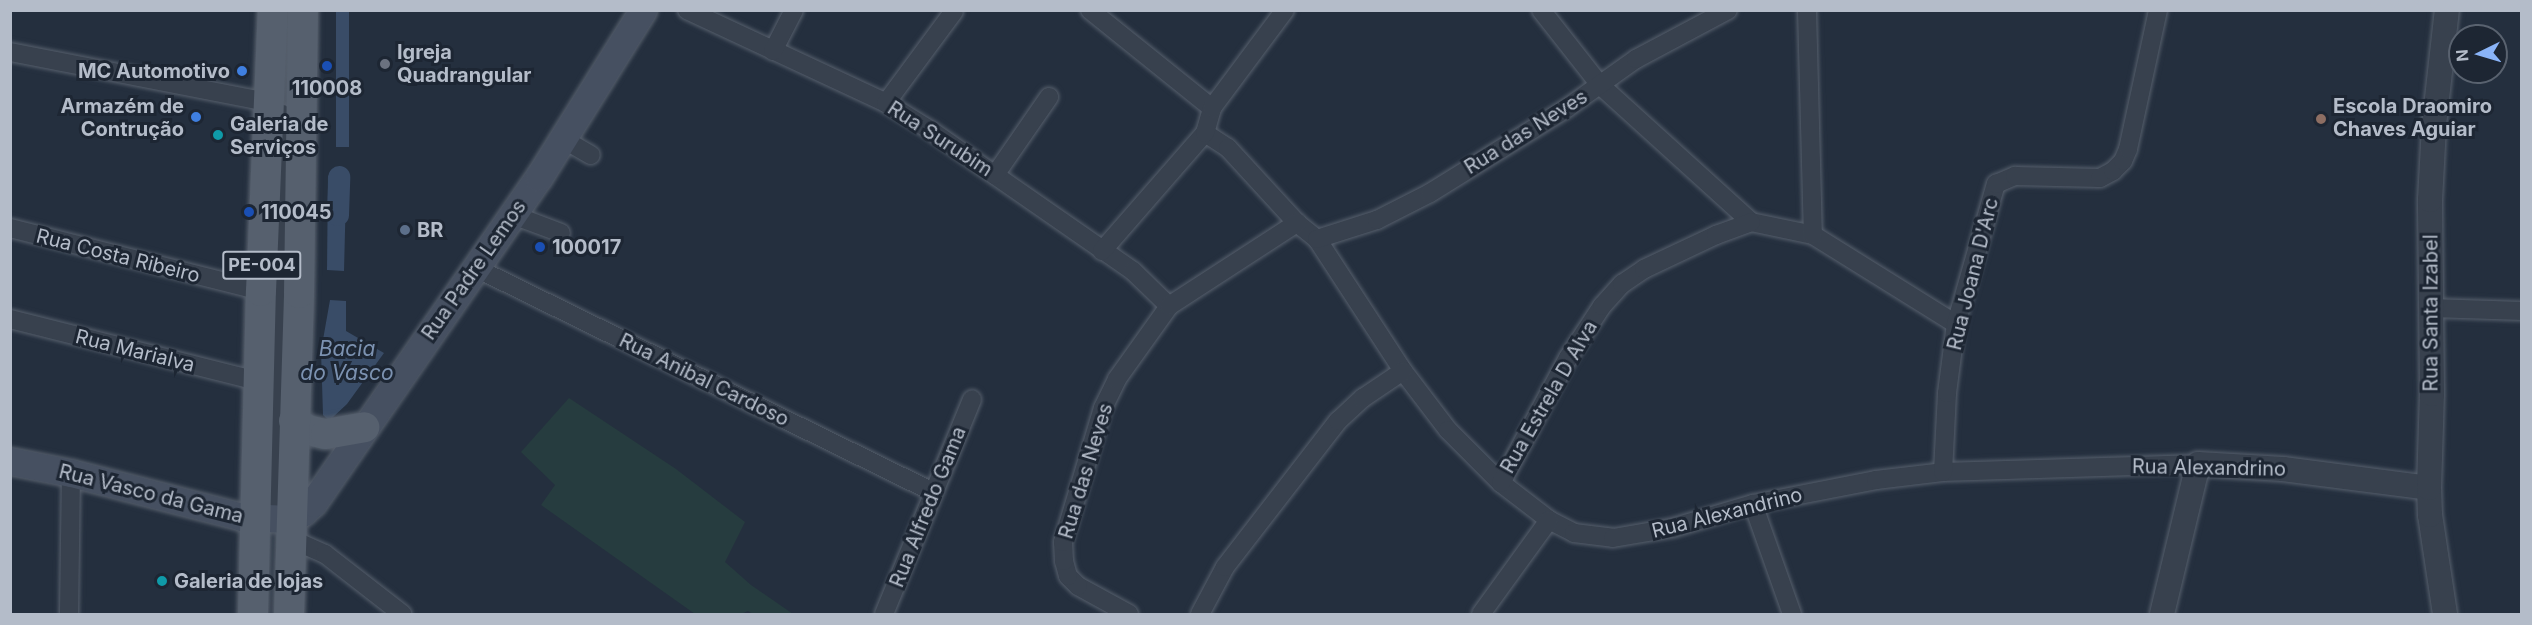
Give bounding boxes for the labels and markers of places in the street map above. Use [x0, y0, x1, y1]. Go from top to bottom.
place label: Igreja Quadrangular [397, 40, 531, 87]
marker: Igreja Quadrangular [378, 57, 392, 71]
place label: MC Automotivo [78, 59, 230, 83]
marker: 110008 [320, 59, 334, 73]
marker: MC Automotivo [235, 64, 249, 78]
place label: 110008 [292, 76, 362, 100]
place label: Armazém de Contrução [60, 94, 184, 141]
place label: Escola Draomiro Chaves Aguiar [2333, 95, 2492, 142]
marker: Armazém de Contrução [189, 110, 203, 124]
place label: Galeria de Serviços [230, 112, 329, 159]
marker: Escola Draomiro Chaves Aguiar [2314, 112, 2328, 126]
marker: Galeria de Serviços [211, 128, 225, 142]
place label: 110045 [261, 200, 332, 224]
marker: 110045 [242, 205, 256, 219]
place label: BR [417, 218, 443, 242]
marker: BR [398, 223, 412, 237]
place label: 100017 [552, 235, 621, 259]
marker: 100017 [533, 240, 547, 254]
place label: Galeria de lojas [174, 569, 323, 593]
marker: Galeria de lojas [155, 574, 169, 588]

